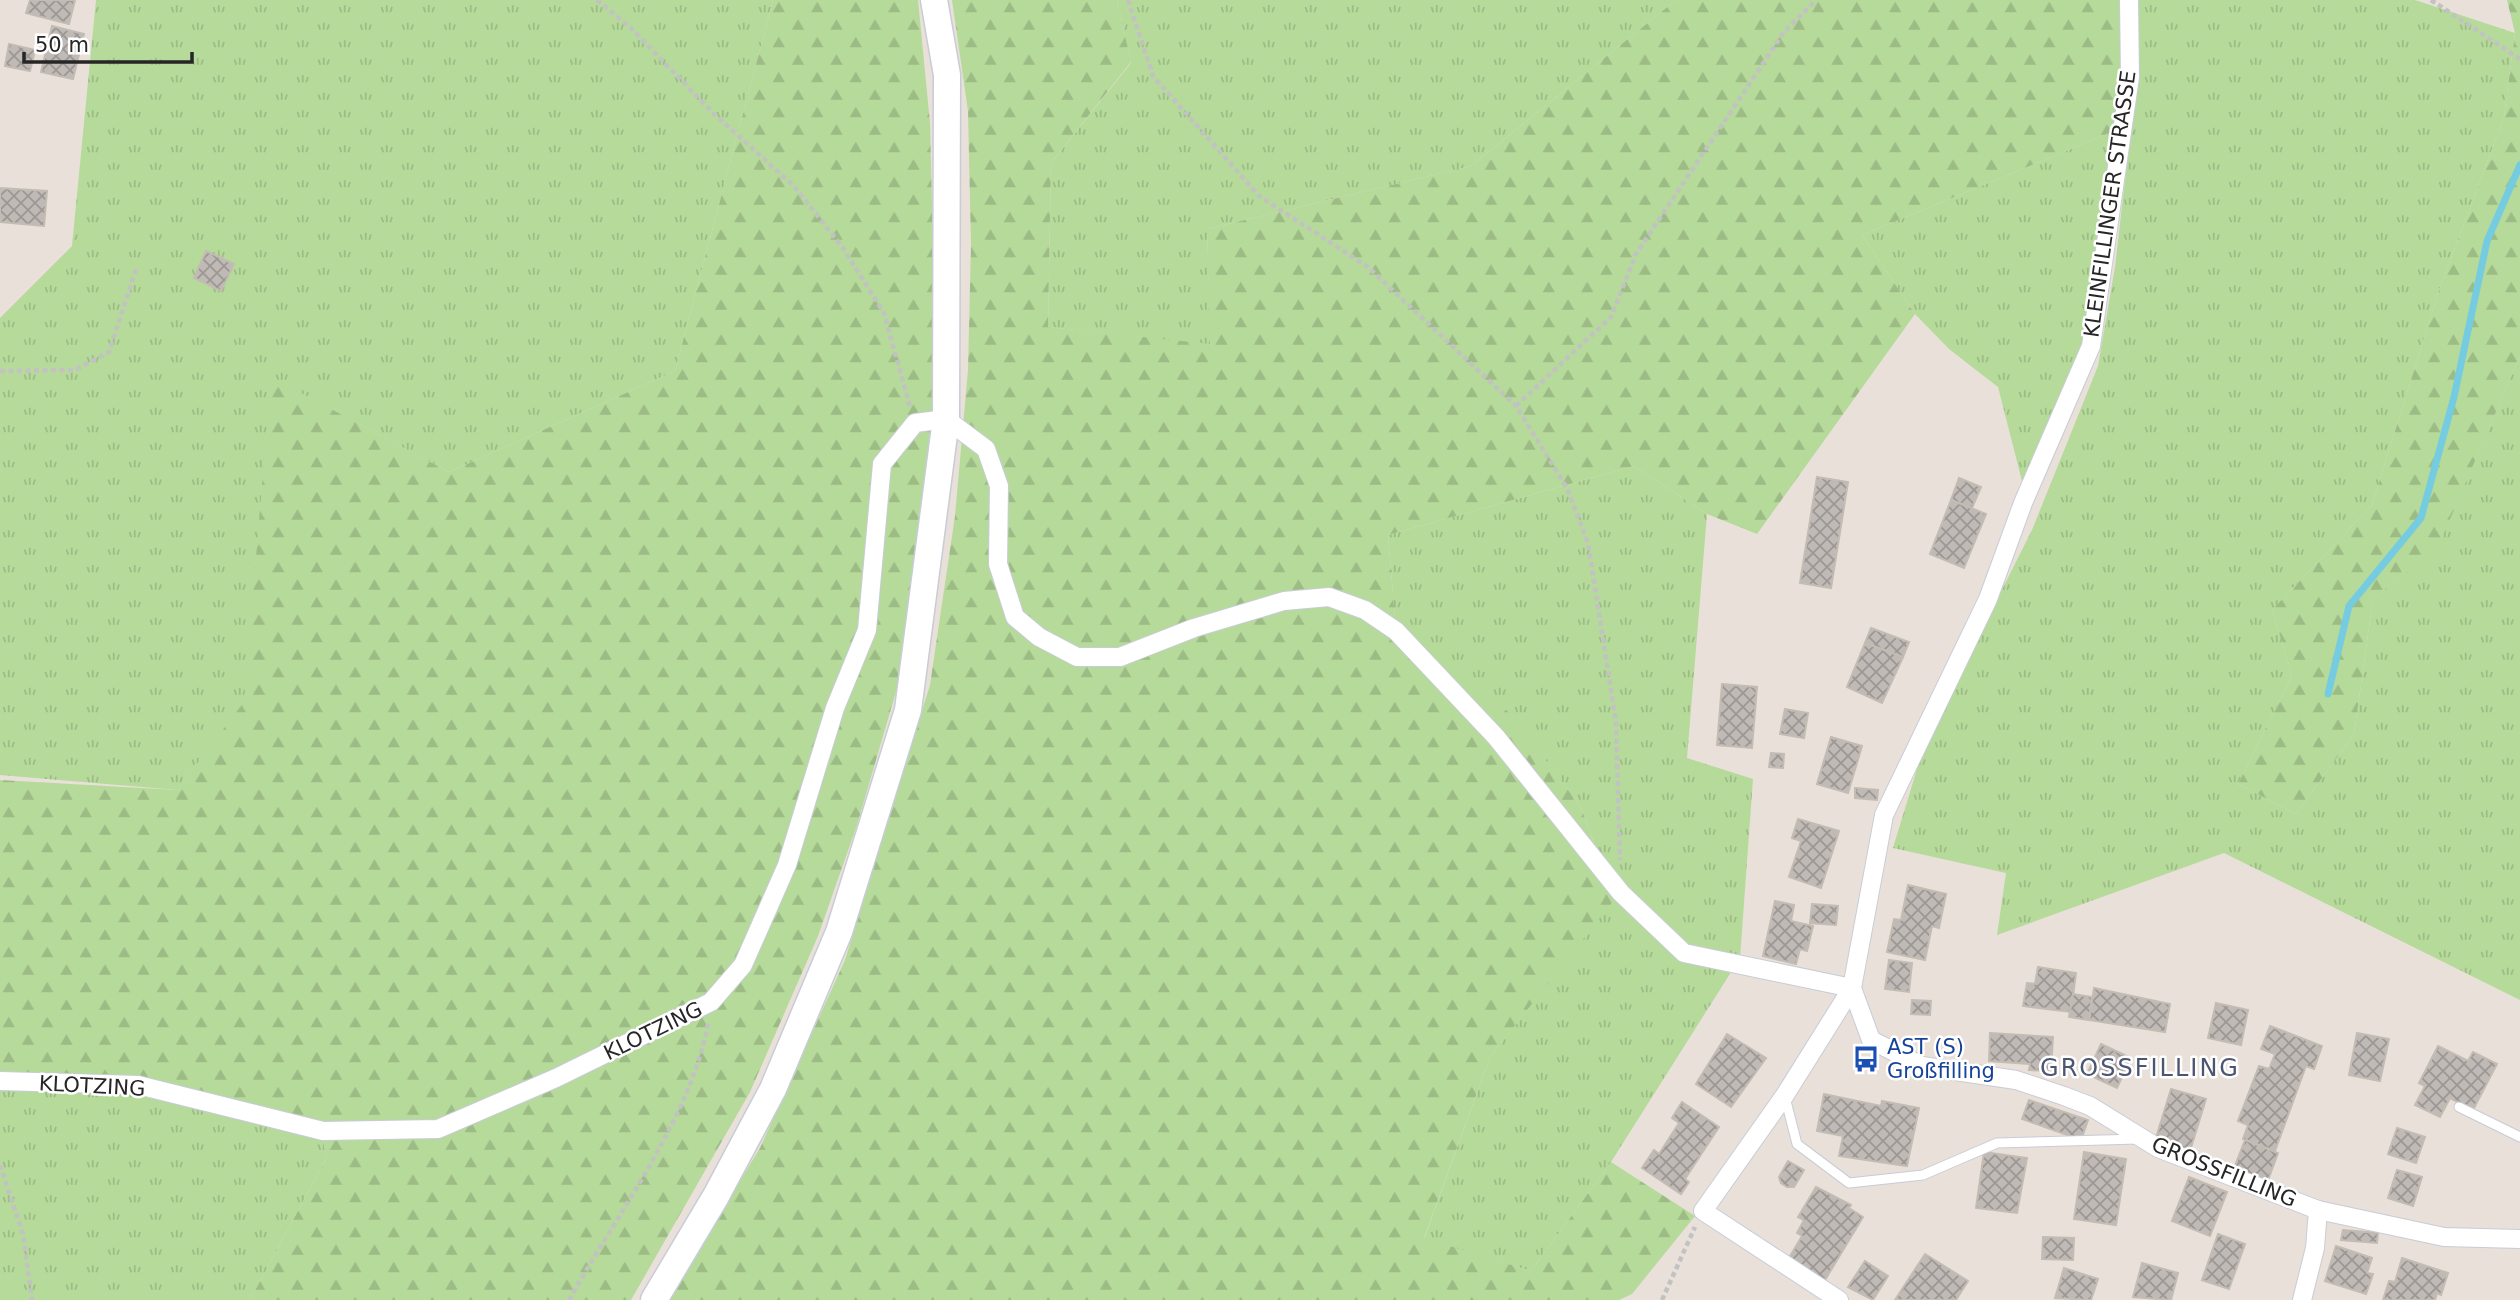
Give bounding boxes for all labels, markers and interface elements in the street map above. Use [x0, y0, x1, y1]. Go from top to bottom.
scale bar [24, 21, 192, 65]
text: 50 m [35, 33, 89, 57]
street label: KLEINFILLINGER STRASSE [2079, 69, 2141, 339]
street label: KLOTZING [600, 997, 706, 1065]
place label: AST (S) Großfilling [1887, 1035, 1995, 1083]
bus stop icon: AST (S) Großfilling [1851, 1044, 1881, 1074]
district label: GROSSFILLING [2040, 1054, 2240, 1082]
street label: KLOTZING [38, 1071, 146, 1101]
street label: GROSSFILLING [2148, 1132, 2300, 1212]

